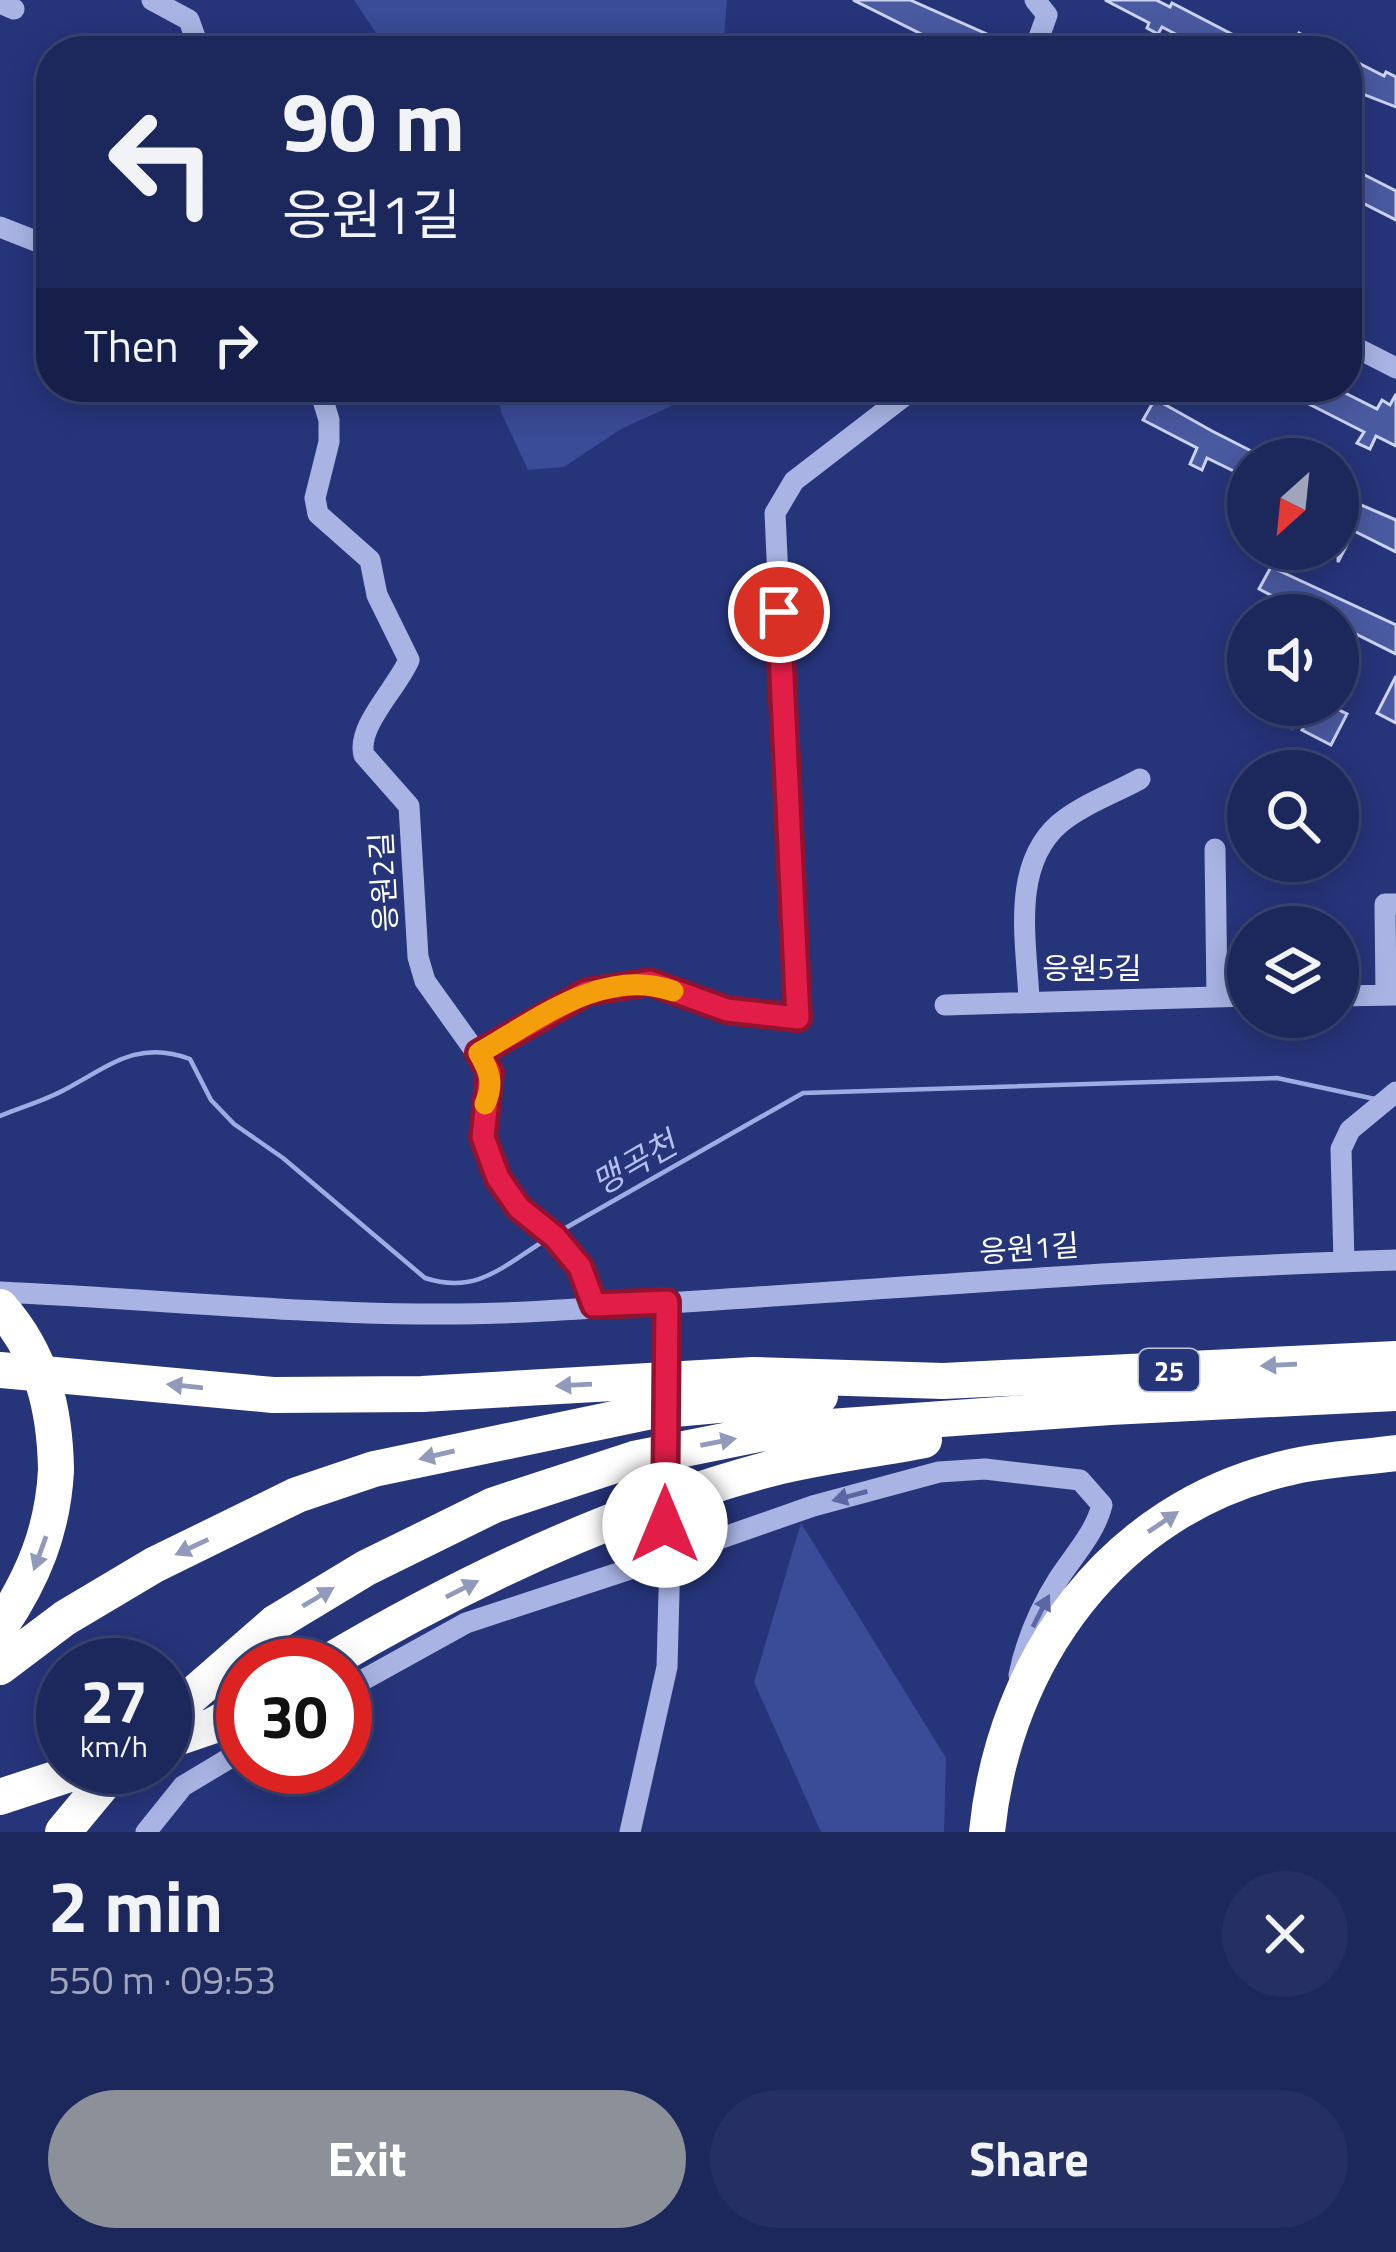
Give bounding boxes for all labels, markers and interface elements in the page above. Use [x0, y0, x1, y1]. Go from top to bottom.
text: 90 m [282, 56, 465, 184]
icon: left [84, 84, 240, 240]
text: 응원1길 [282, 173, 461, 255]
text: Then [84, 311, 179, 379]
icon: right [203, 312, 269, 378]
north arrow [1227, 438, 1359, 570]
map controls [1227, 438, 1359, 1038]
pin [728, 561, 830, 663]
icon: arrive [746, 579, 812, 645]
button: sound [1227, 594, 1359, 726]
button: search [1227, 750, 1359, 882]
street label: 응원2길 [357, 831, 409, 933]
button: layers [1227, 906, 1359, 1038]
street label: 응원5길 [1042, 945, 1142, 991]
water label: 맹곡천 [582, 1117, 689, 1207]
street label: 응원1길 [978, 1222, 1080, 1274]
road number: 25 [1139, 1349, 1199, 1391]
one-way arrow [1259, 1356, 1297, 1375]
one-way arrow [555, 1375, 592, 1394]
one-way arrow [166, 1376, 203, 1395]
one-way arrow [699, 1432, 737, 1451]
one-way arrow [417, 1446, 455, 1465]
position arrow [602, 1462, 728, 1588]
one-way arrow [832, 1487, 869, 1506]
one-way arrow [1146, 1511, 1179, 1534]
one-way arrow [29, 1535, 48, 1571]
one-way arrow [174, 1538, 209, 1558]
one-way arrow [445, 1579, 480, 1599]
one-way arrow [301, 1587, 334, 1609]
one-way arrow [1031, 1594, 1051, 1628]
speed limit sign: 30 [216, 1638, 372, 1794]
text: 27 [80, 1655, 148, 1746]
text: km/h [80, 1723, 148, 1769]
text: 2 min [48, 1850, 223, 1960]
button: close [1222, 1871, 1348, 1997]
text: 550 m · 09:53 [48, 1950, 276, 2009]
button: Exit [48, 2090, 686, 2228]
button: Share [710, 2090, 1348, 2228]

